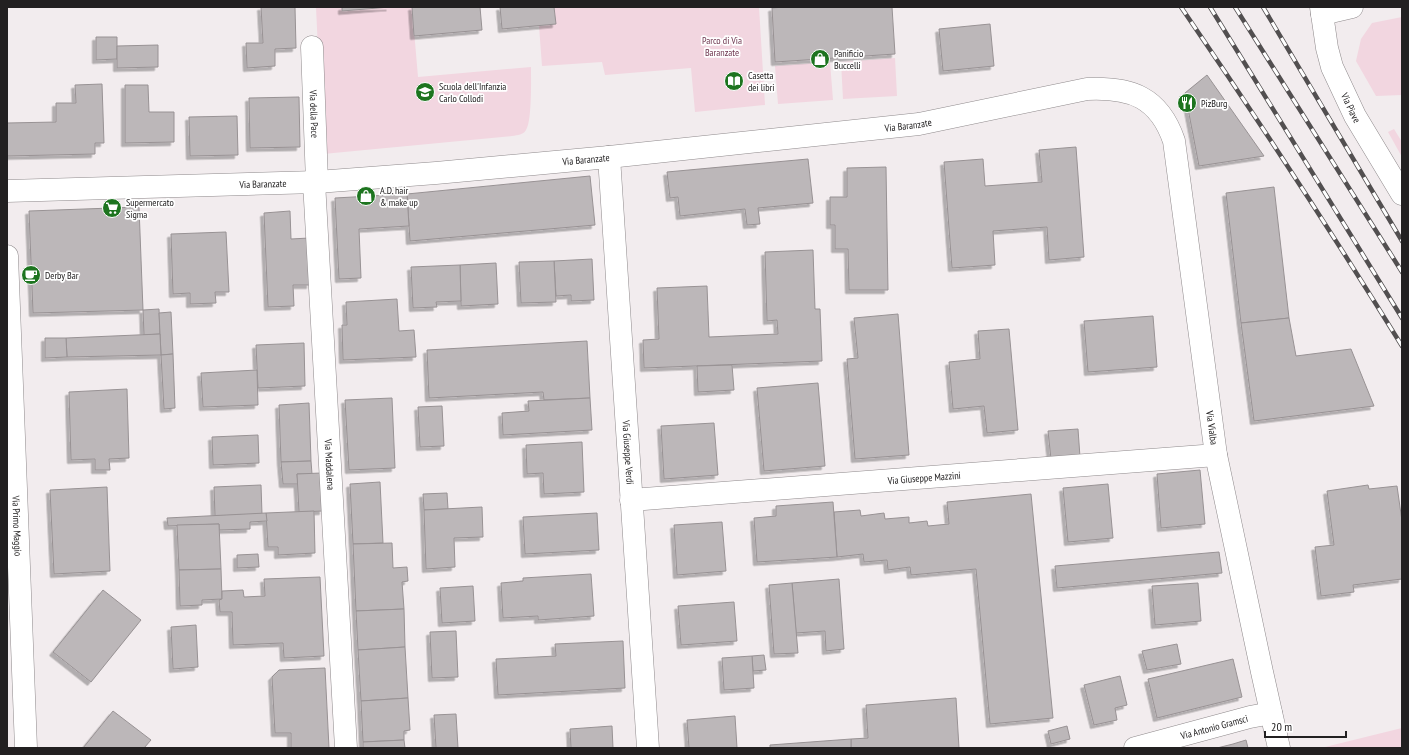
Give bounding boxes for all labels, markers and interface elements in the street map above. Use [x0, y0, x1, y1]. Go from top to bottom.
park label: Parco di Via Baranzate [702, 34, 742, 59]
place label: Panificio Buccelli [834, 47, 863, 72]
shop icon: Panificio Buccelli [809, 48, 831, 70]
place label: Casetta dei libri [748, 69, 775, 94]
library icon: Casetta dei libri [723, 70, 745, 92]
place label: Scuola dell'Infanzia Carlo Collodi [439, 80, 506, 105]
school or university icon: Scuola dell'Infanzia Carlo Collodi [414, 81, 436, 103]
street label: Via della Pace [307, 89, 322, 138]
street label: Via Piave [1338, 90, 1364, 125]
restaurant icon: PizBurg [1176, 92, 1198, 114]
place label: PizBurg [1201, 97, 1227, 110]
street label: Via Baranzate [883, 115, 933, 134]
street label: Via Baranzate [561, 150, 610, 168]
street label: Via Baranzate [238, 176, 287, 191]
place label: A.D. hair & make up [380, 184, 418, 209]
shop icon: A.D. hair & make up [355, 185, 377, 207]
place label: Supermercato Sigma [126, 196, 174, 221]
supermarket icon: Supermercato Sigma [101, 197, 123, 219]
cafe icon: Derby Bar [20, 264, 42, 286]
place label: Derby Bar [45, 269, 79, 282]
street label: Via Vialba [1204, 409, 1221, 446]
street label: Via Giuseppe Verdi [620, 419, 637, 485]
street label: Via Maddalena [322, 438, 338, 490]
street label: Via Giuseppe Mazzini [886, 468, 961, 487]
street label: Via Primo Maggio [10, 494, 25, 556]
street label: Via Antonio Gramsci [1178, 711, 1249, 742]
scale bar [1265, 713, 1346, 739]
text: 20 m [1271, 719, 1292, 734]

